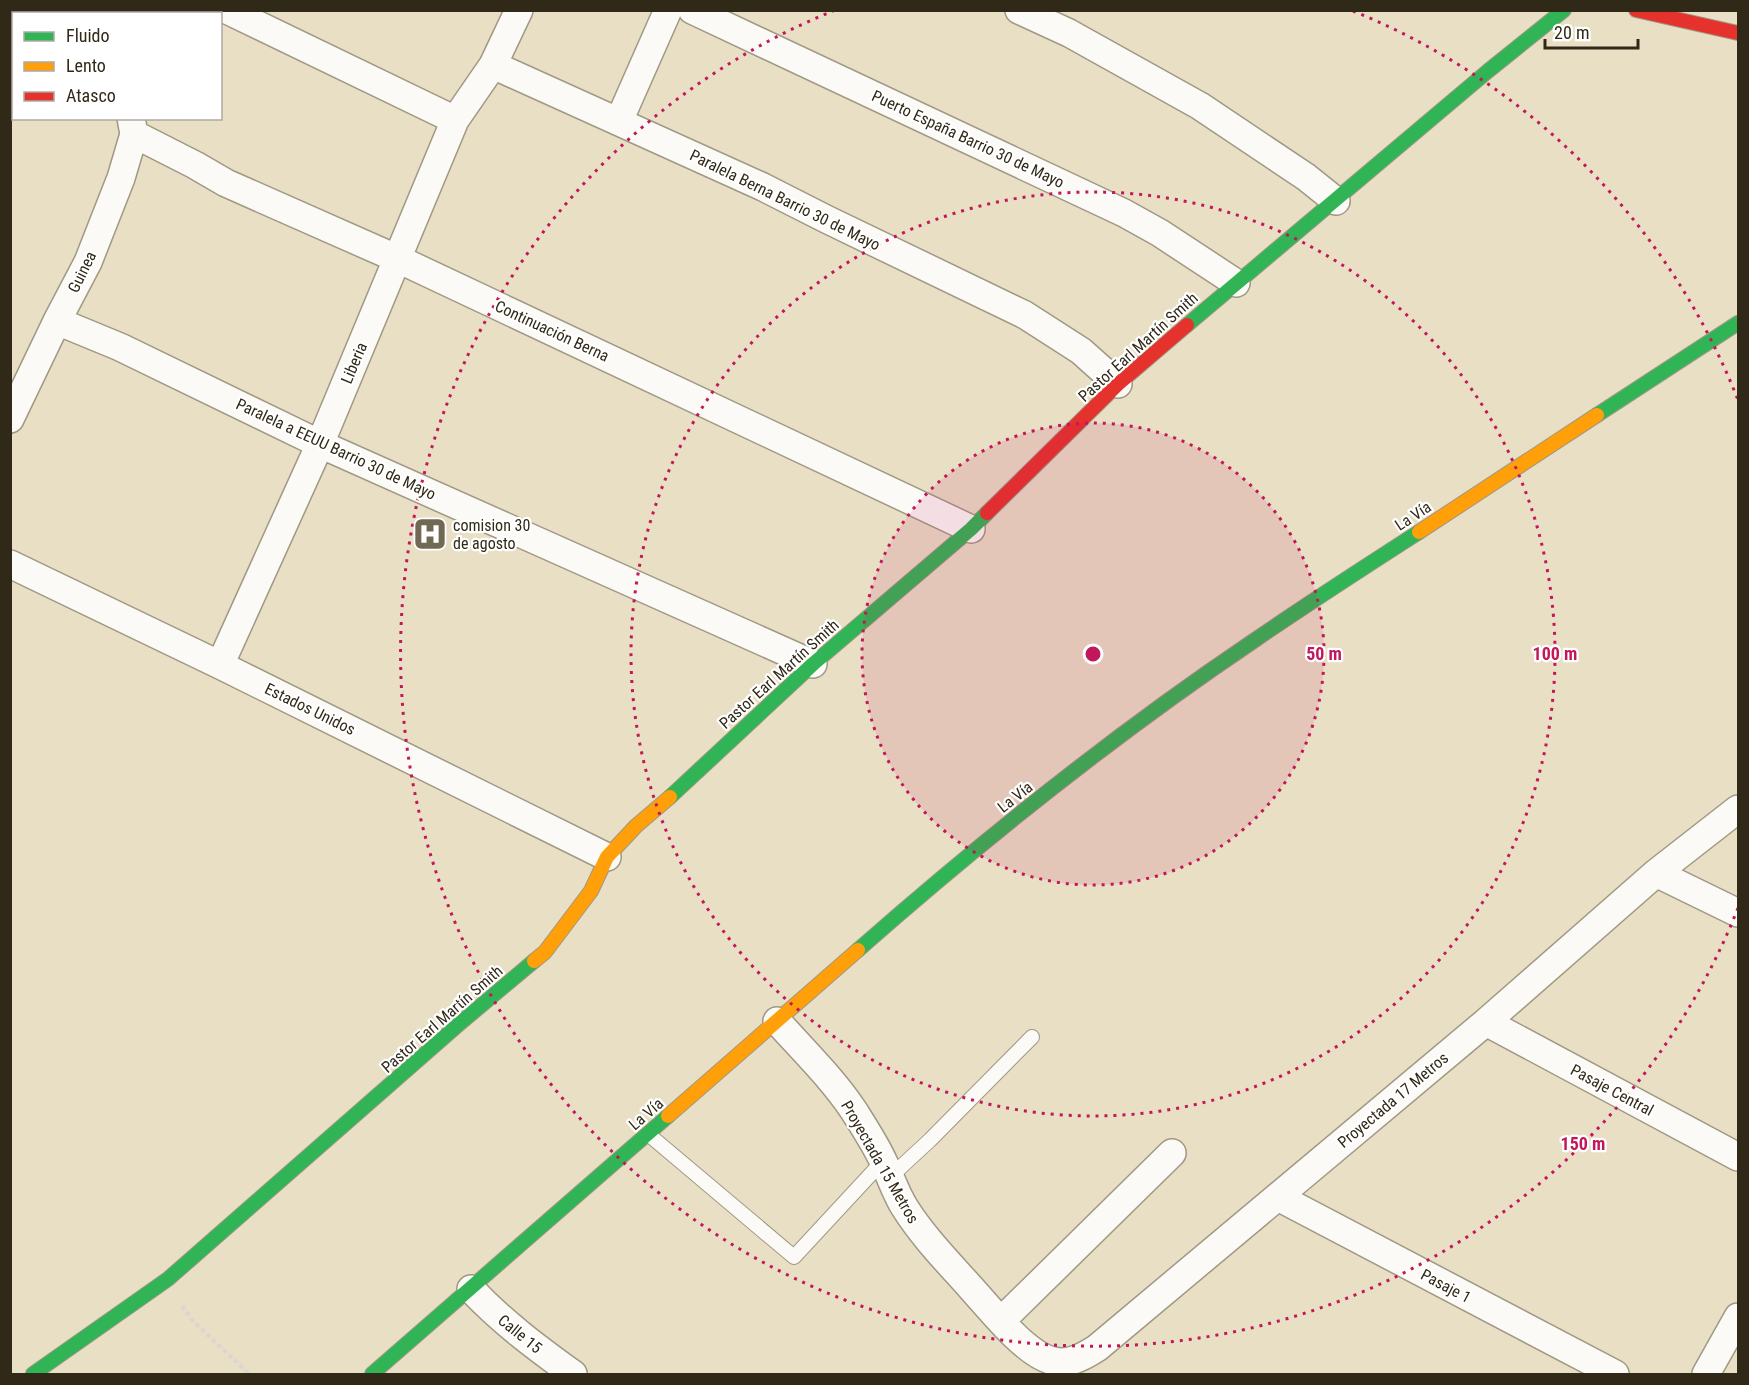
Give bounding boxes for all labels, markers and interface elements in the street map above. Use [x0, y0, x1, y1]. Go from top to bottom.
legend [12, 12, 222, 120]
scale bar [1545, 12, 1638, 50]
text: 20 m [1554, 22, 1589, 43]
text: Fluido [66, 25, 110, 46]
text: Lento [66, 55, 106, 76]
text: Atasco [66, 85, 116, 106]
street label: Puerto España Barrio 30 de Mayo [869, 86, 1067, 192]
street label: Paralela Berna Barrio 30 de Mayo [687, 146, 883, 254]
street label: Guinea [64, 248, 100, 296]
street label: Pastor Earl Martín Smith [1074, 288, 1202, 406]
street label: Continuación Berna [492, 296, 612, 366]
street label: Liberia [337, 340, 371, 386]
street label: Paralela a EEUU Barrio 30 de Mayo [233, 394, 439, 504]
street label: La Vía [1391, 497, 1435, 535]
hospital icon: comision 30 de agosto [412, 516, 448, 552]
place label: comision 30 de agosto [453, 516, 530, 553]
street label: Pastor Earl Martín Smith [715, 615, 843, 733]
text: 50 m [1306, 643, 1342, 664]
text: 100 m [1533, 643, 1577, 664]
centre of rings [1083, 644, 1103, 664]
street label: Estados Unidos [262, 679, 358, 739]
street label: La Vía [994, 777, 1036, 817]
street label: Pastor Earl Martín Smith [378, 961, 506, 1077]
street label: Proyectada 17 Metros [1334, 1048, 1452, 1152]
street label: Pasaje Central [1567, 1060, 1657, 1120]
street label: La Vía [625, 1094, 667, 1134]
street label: Proyectada 15 Metros [837, 1097, 923, 1227]
text: 150 m [1561, 1133, 1605, 1154]
street label: Pasaje 1 [1418, 1265, 1474, 1307]
street label: Calle 15 [494, 1311, 546, 1358]

